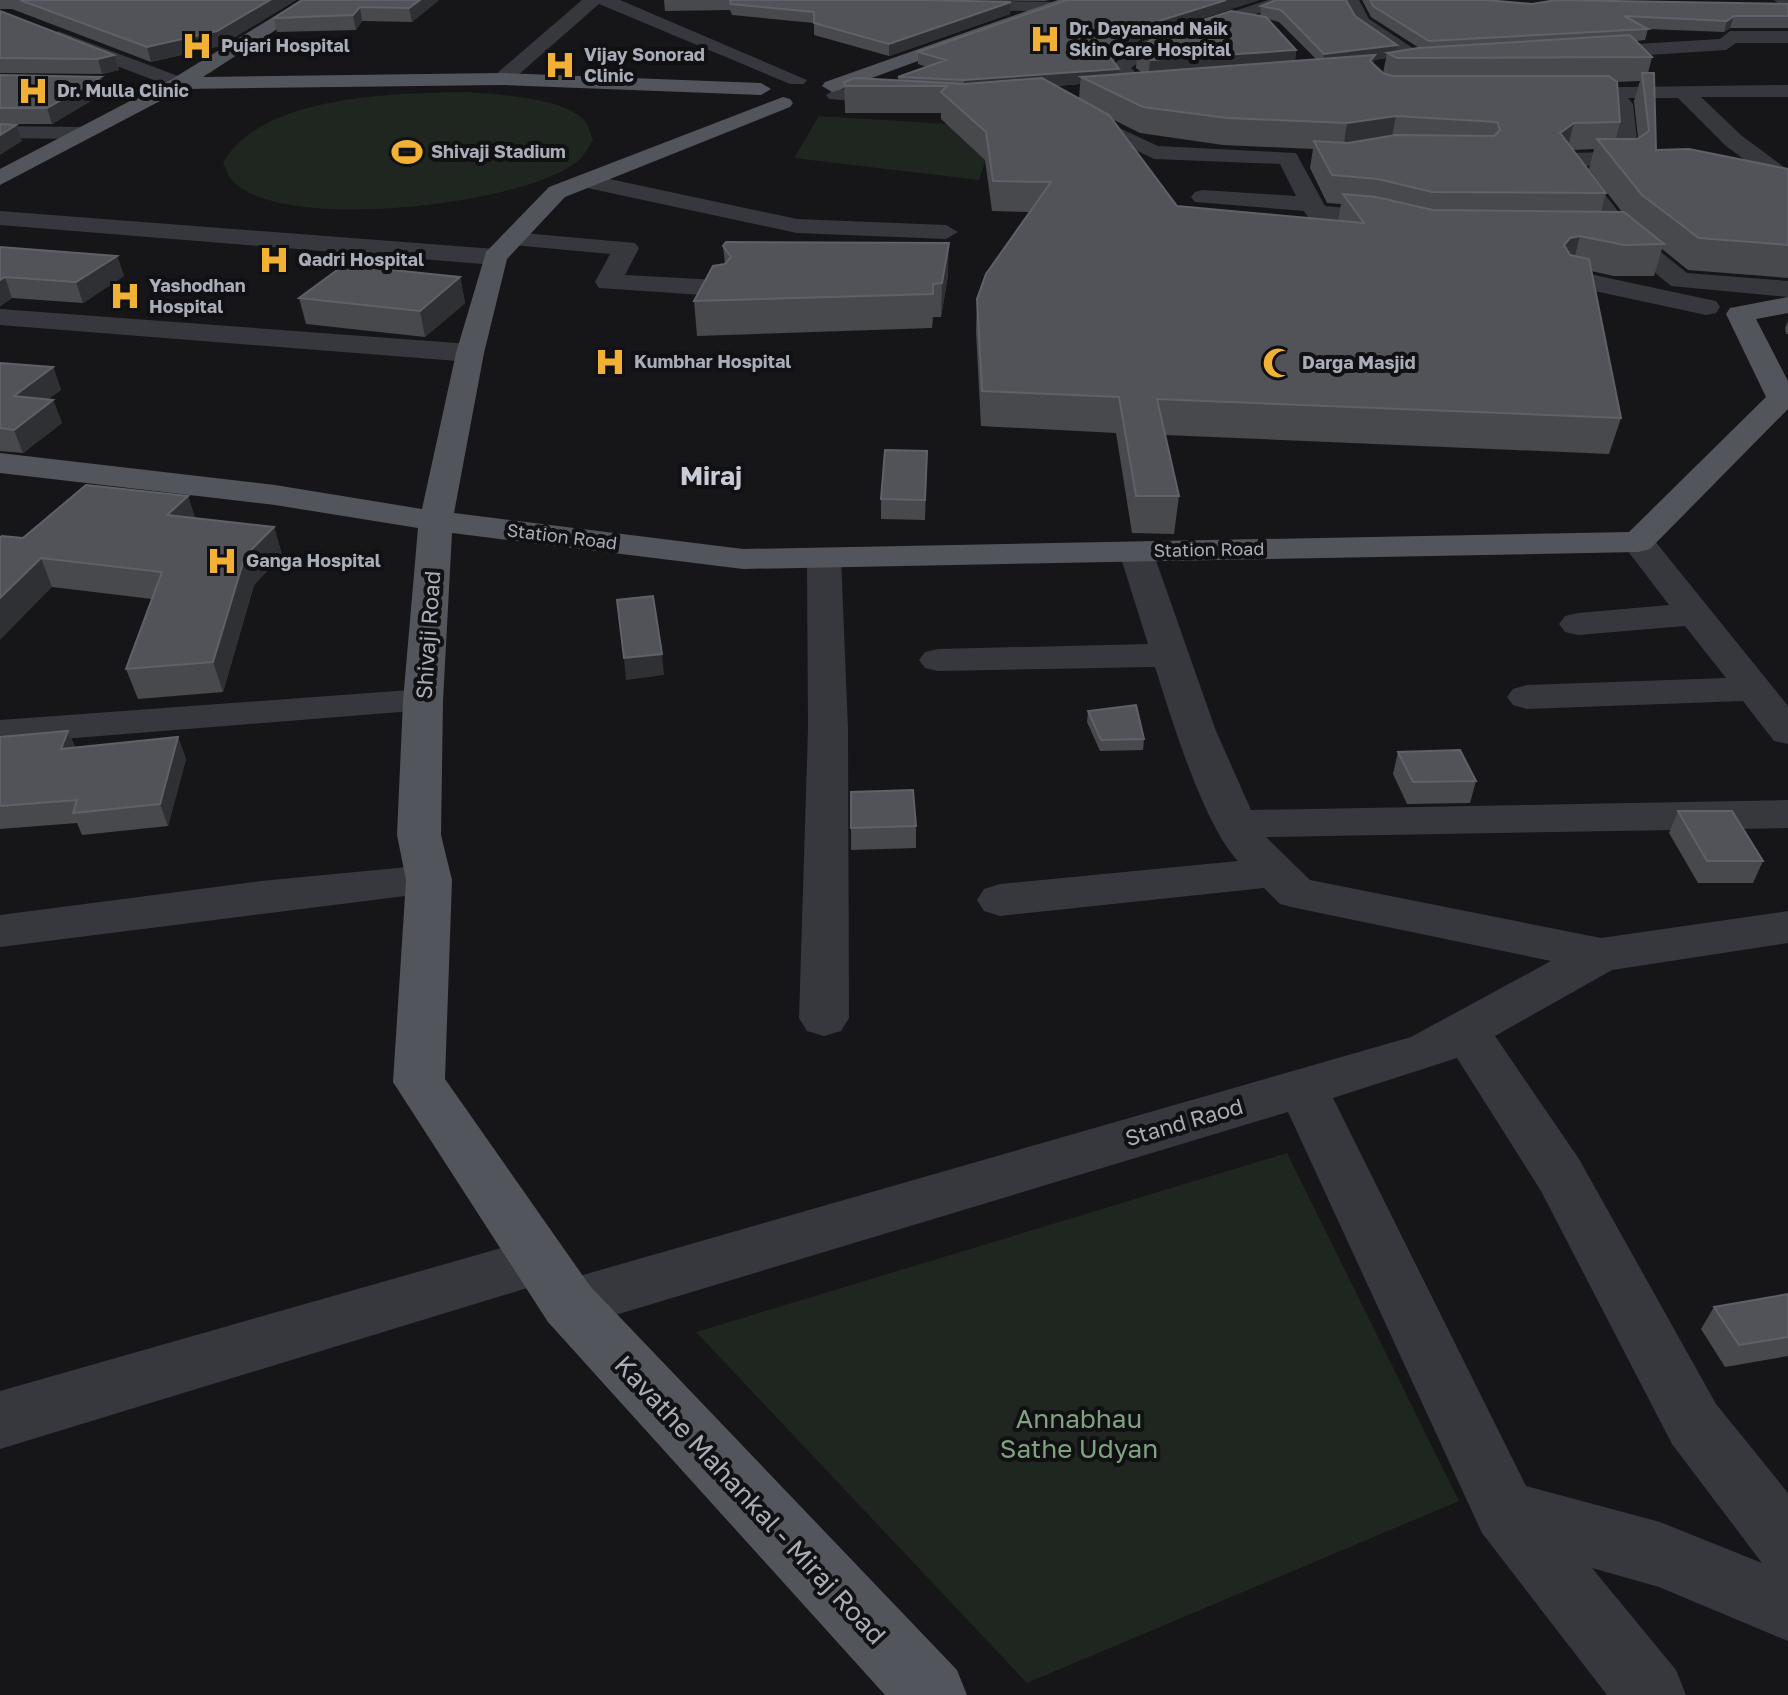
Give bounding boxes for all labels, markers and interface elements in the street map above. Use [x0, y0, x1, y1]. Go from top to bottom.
place label: Dr. Dayanand Naik Skin Care Hospital [1069, 17, 1231, 60]
hospital icon: Dr. Dayanand Naik Skin Care Hospital [1028, 22, 1062, 56]
hospital icon: Pujari Hospital [180, 29, 214, 63]
place label: Pujari Hospital [221, 34, 350, 56]
place label: Vijay Sonorad Clinic [584, 43, 705, 86]
hospital icon: Vijay Sonorad Clinic [543, 48, 577, 82]
hospital icon: Dr. Mulla Clinic [16, 74, 50, 108]
place label: Dr. Mulla Clinic [57, 79, 189, 101]
sports icon: Shivaji Stadium [390, 135, 424, 169]
place label: Shivaji Stadium [431, 140, 566, 162]
hospital icon: Qadri Hospital [257, 243, 291, 277]
place label: Qadri Hospital [298, 248, 424, 270]
place label: Yashodhan Hospital [149, 274, 246, 317]
hospital icon: Yashodhan Hospital [108, 279, 142, 313]
hospital icon: Kumbhar Hospital [593, 345, 627, 379]
mosque icon: Darga Masjid [1261, 346, 1295, 380]
place label: Kumbhar Hospital [634, 350, 791, 372]
place label: Darga Masjid [1302, 351, 1416, 373]
district label: Miraj [680, 460, 742, 491]
street label: Station Road [506, 518, 618, 554]
street label: Station Road [1153, 537, 1265, 561]
hospital icon: Ganga Hospital [205, 544, 239, 578]
place label: Ganga Hospital [246, 549, 381, 571]
street label: Shivaji Road [410, 570, 445, 700]
street label: Stand Raod [1122, 1092, 1246, 1151]
street label: Kavathe Mahankal - Miraj Road [608, 1349, 892, 1650]
park label: Annabhau Sathe Udyan [1000, 1403, 1158, 1464]

